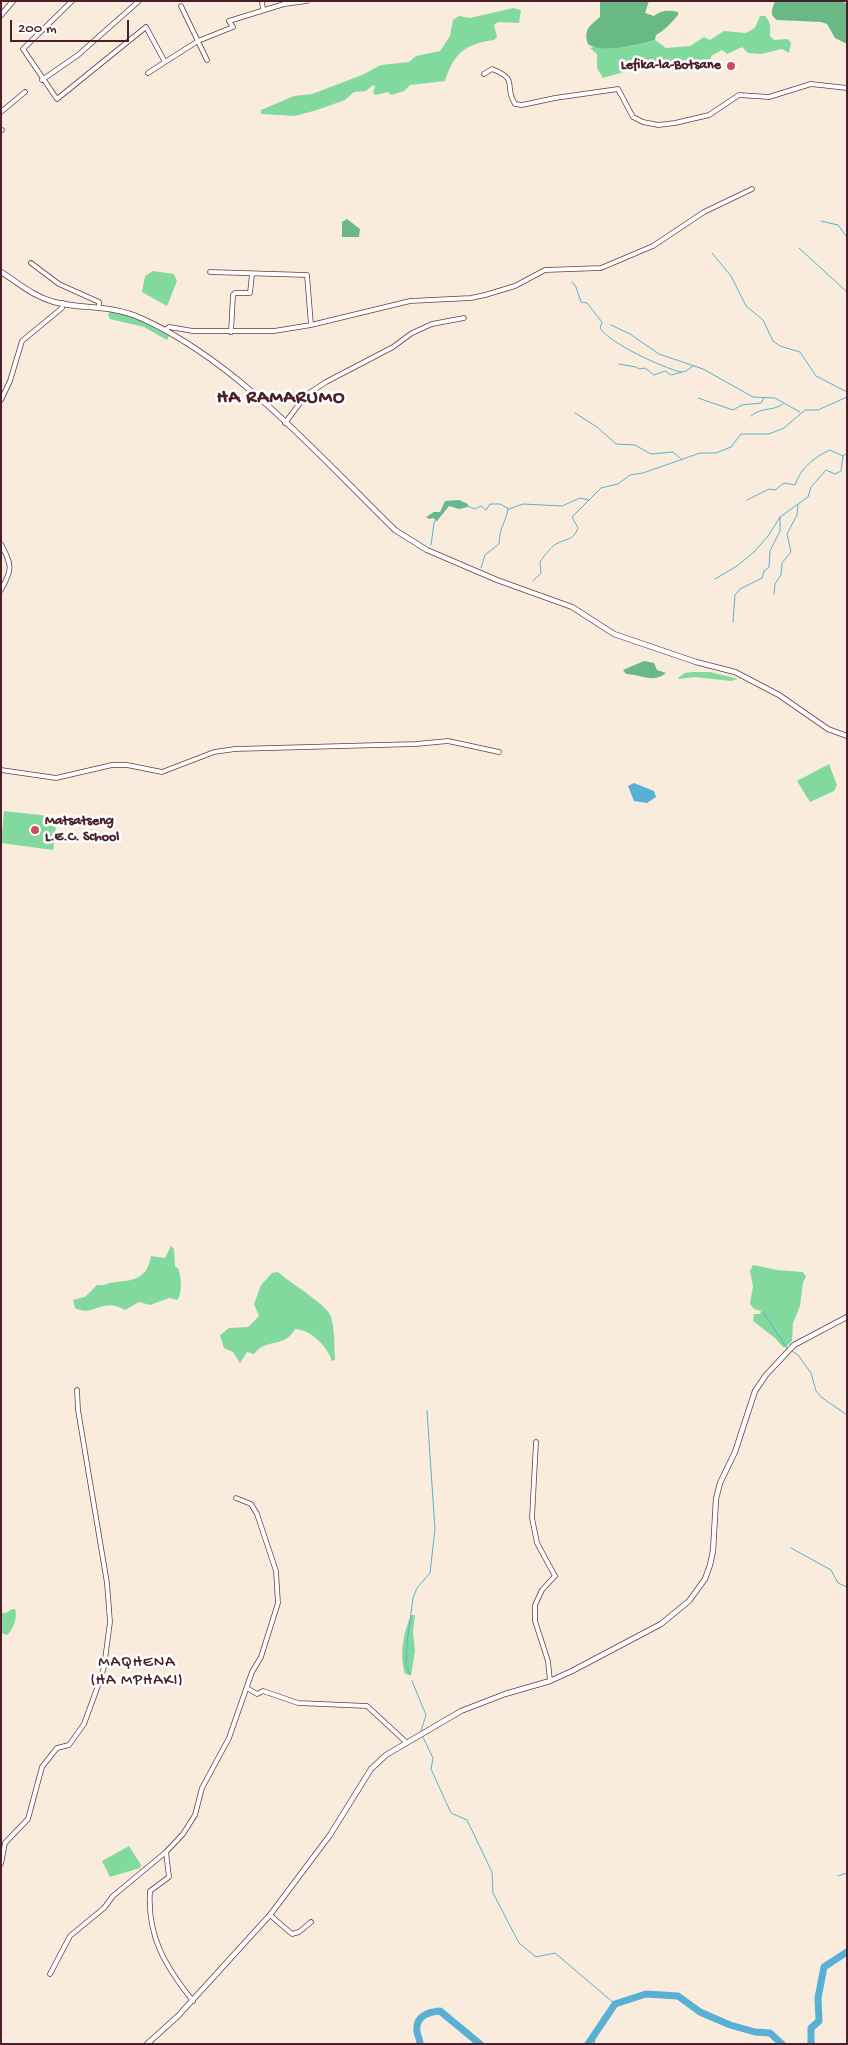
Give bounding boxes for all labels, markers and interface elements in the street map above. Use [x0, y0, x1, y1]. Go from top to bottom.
scale bar [12, 10, 131, 42]
text: 200 m [18, 20, 57, 38]
place label: Lefika-la-Botsane [621, 58, 721, 74]
marker: Lefika-la-Botsane [725, 60, 737, 72]
district label: HA RAMARUMO [215, 388, 347, 410]
place label: Matsatseng L.E.C. School [45, 814, 119, 846]
marker: Matsatseng L.E.C. School [29, 824, 41, 836]
district label: MAQHENA (HA MPHAKI) [89, 1654, 185, 1692]

